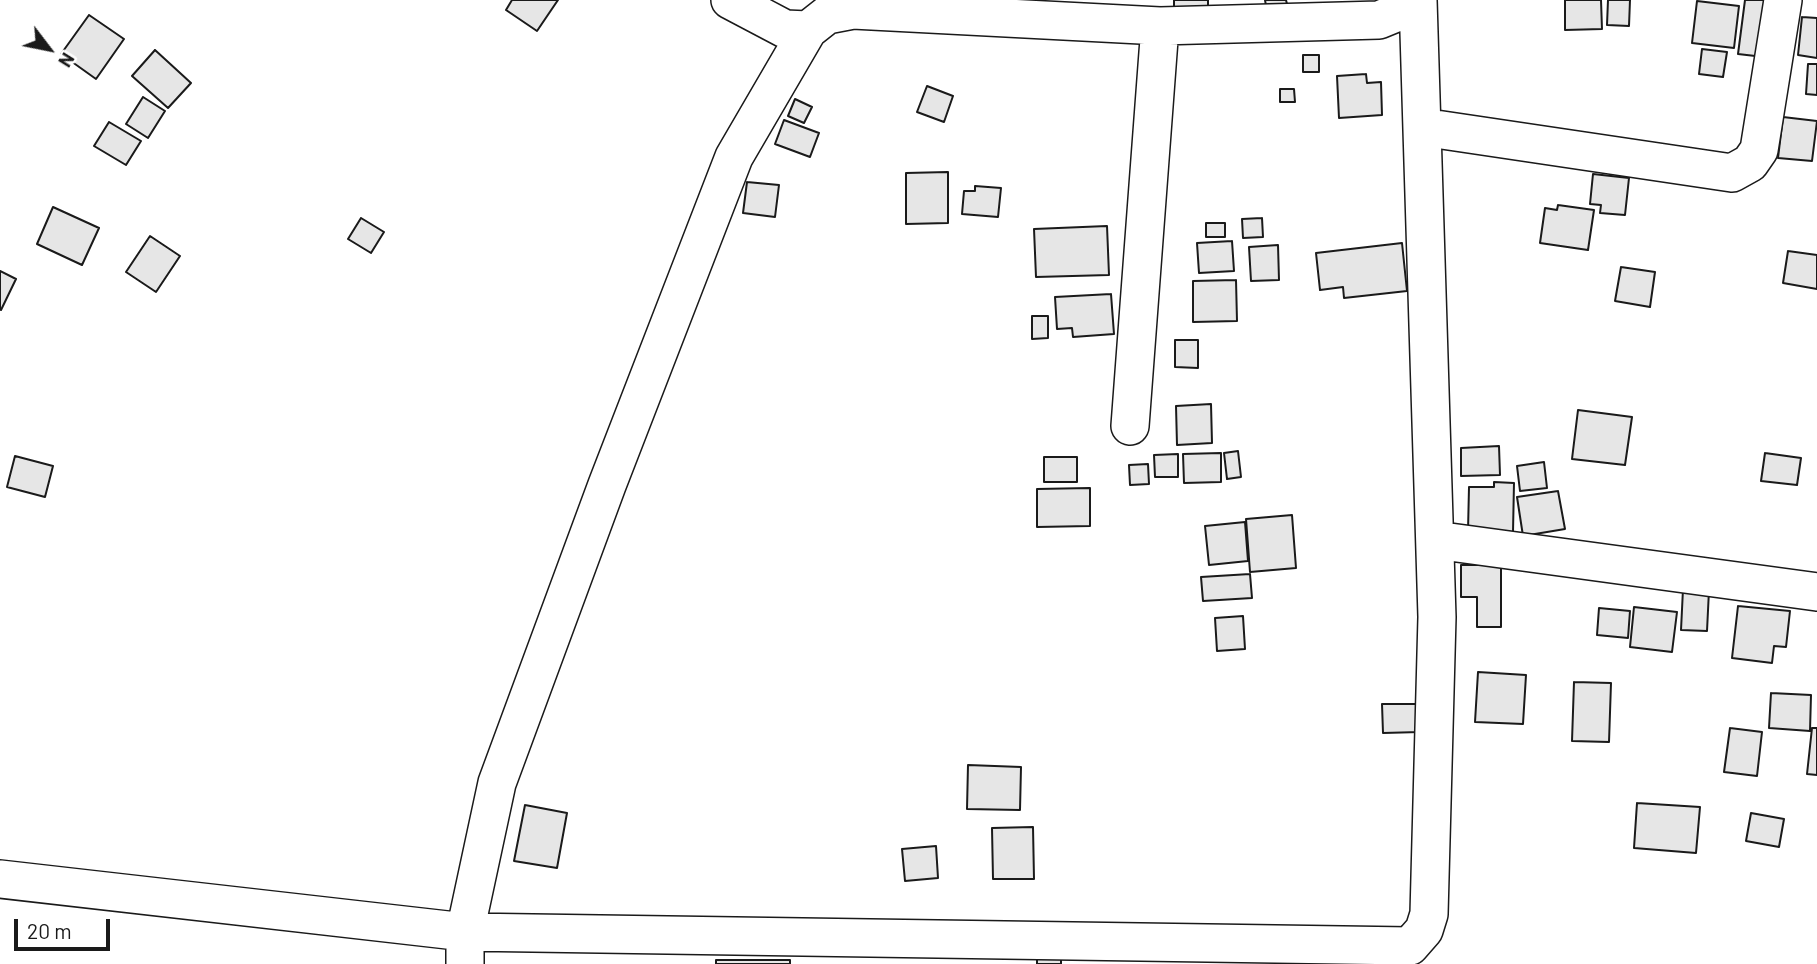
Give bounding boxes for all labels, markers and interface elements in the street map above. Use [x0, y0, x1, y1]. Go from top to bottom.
north arrow [14, 14, 84, 84]
text: N [54, 49, 80, 72]
scale bar [18, 904, 114, 948]
text: 20 m [27, 918, 72, 943]

